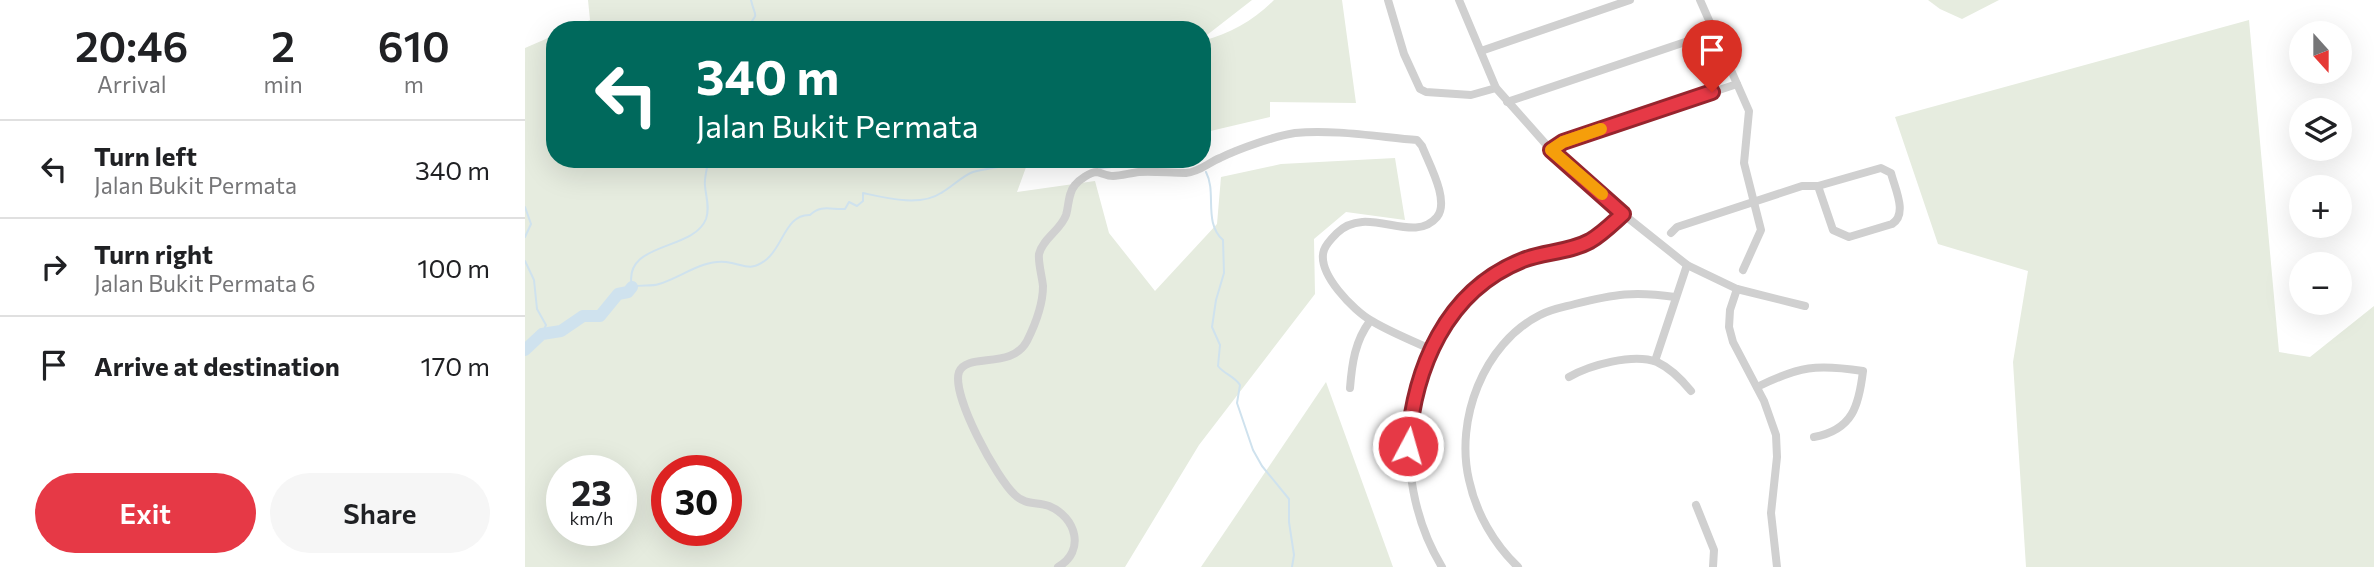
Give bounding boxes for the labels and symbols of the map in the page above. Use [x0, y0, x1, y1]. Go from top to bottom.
pin [1682, 20, 1742, 92]
north arrow [2289, 21, 2352, 84]
position arrow [1371, 409, 1445, 483]
speed limit sign: 30 [651, 455, 742, 546]

